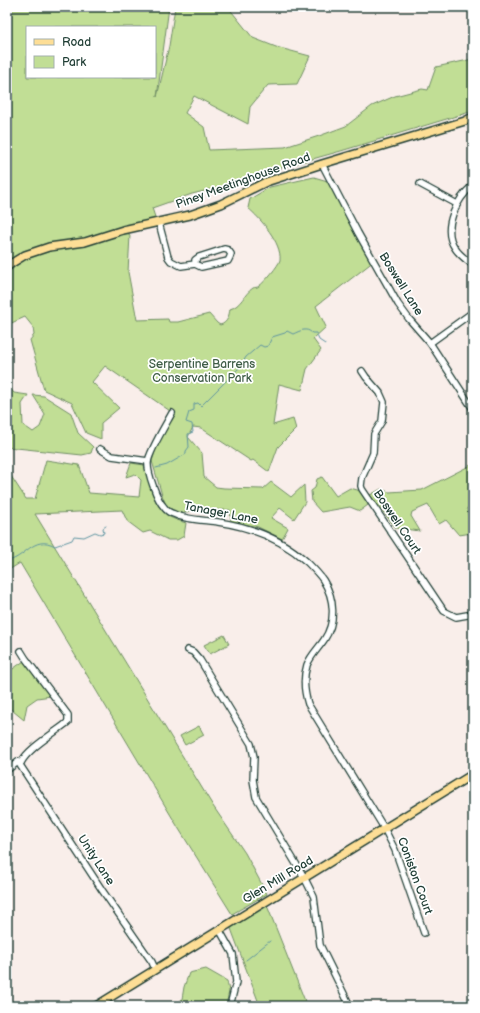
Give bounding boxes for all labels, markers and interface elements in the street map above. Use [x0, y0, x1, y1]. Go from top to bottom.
legend [26, 26, 156, 78]
text: Road [62, 35, 91, 50]
text: Park [62, 55, 86, 70]
street label: Piney Meetinghouse Road [174, 150, 312, 212]
street label: Boswell Lane [376, 250, 426, 318]
park label: Serpentine Barrens Conservation Park [149, 357, 255, 386]
street label: Boswell Court [370, 487, 424, 557]
street label: Tanager Lane [183, 498, 259, 528]
street label: Unity Lane [74, 832, 118, 888]
street label: Coniston Court [394, 835, 436, 917]
street label: Glen Mill Road [240, 853, 316, 907]

